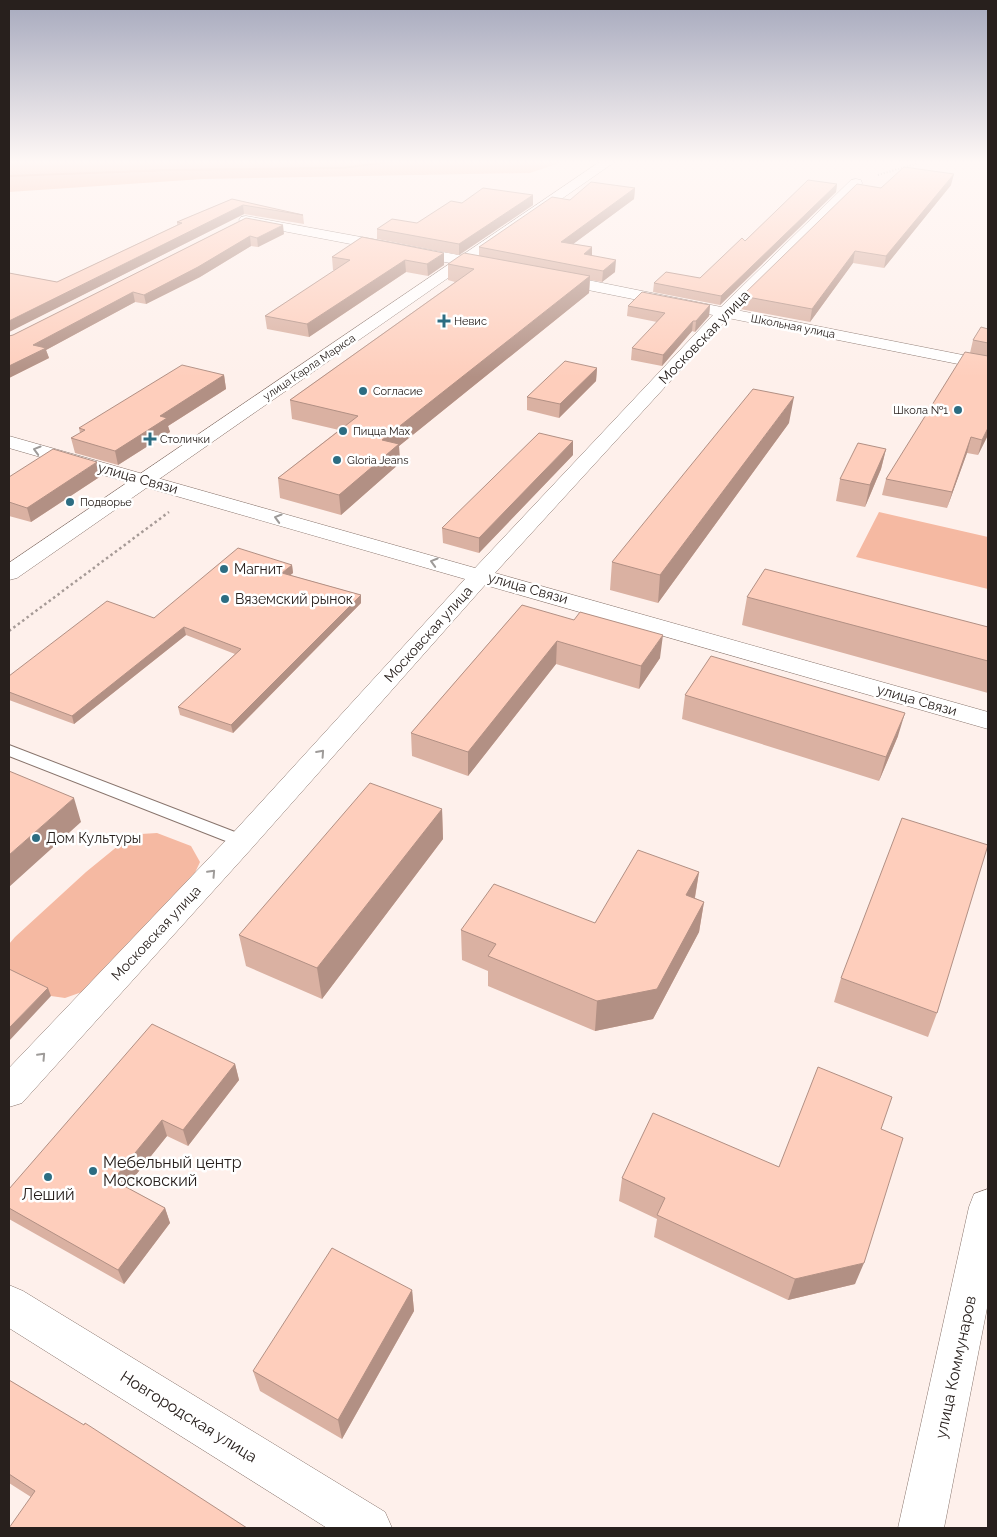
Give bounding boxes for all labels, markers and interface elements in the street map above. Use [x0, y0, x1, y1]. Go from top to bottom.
street label: Московская улица [655, 287, 753, 387]
street label: Школьная улица [750, 312, 836, 341]
marker: Невис [438, 315, 450, 327]
place label: Невис [454, 315, 487, 328]
street label: улица Карла Маркса [261, 332, 358, 403]
marker: Согласие [357, 385, 369, 397]
place label: Согласие [373, 385, 423, 398]
place label: Школа №1 [893, 404, 948, 417]
marker: Школа №1 [952, 404, 964, 416]
marker: Пицца Max [337, 425, 349, 437]
place label: Пицца Max [353, 425, 411, 438]
marker: Столички [144, 433, 156, 445]
place label: Столички [160, 433, 210, 446]
one-way arrow [34, 445, 42, 455]
marker: Gloria Jeans [331, 454, 343, 466]
place label: Gloria Jeans [347, 454, 409, 467]
street label: улица Связи [96, 459, 180, 497]
marker: Подворье [64, 496, 76, 508]
place label: Подворье [80, 496, 132, 509]
one-way arrow [274, 513, 282, 523]
one-way arrow [431, 557, 439, 567]
place label: Магнит [234, 561, 283, 577]
marker: Магнит [218, 563, 230, 575]
street label: улица Связи [486, 569, 570, 607]
street label: Московская улица [381, 583, 475, 685]
place label: Вяземский рынок [235, 591, 353, 607]
marker: Вяземский рынок [219, 593, 231, 605]
street label: улица Связи [875, 681, 959, 719]
one-way arrow [315, 749, 324, 758]
place label: Дом Культуры [46, 830, 141, 846]
marker: Дом Культуры [30, 832, 42, 844]
one-way arrow [206, 870, 215, 879]
street label: Московская улица [108, 882, 204, 984]
one-way arrow [36, 1053, 45, 1062]
place label: Мебельный центр Московский [103, 1153, 242, 1190]
marker: Мебельный центр Московский [87, 1165, 99, 1177]
marker: Леший [42, 1171, 54, 1183]
place label: Леший [22, 1185, 74, 1204]
street label: улица Коммунаров [931, 1294, 980, 1440]
street label: Новгородская улица [117, 1367, 261, 1466]

